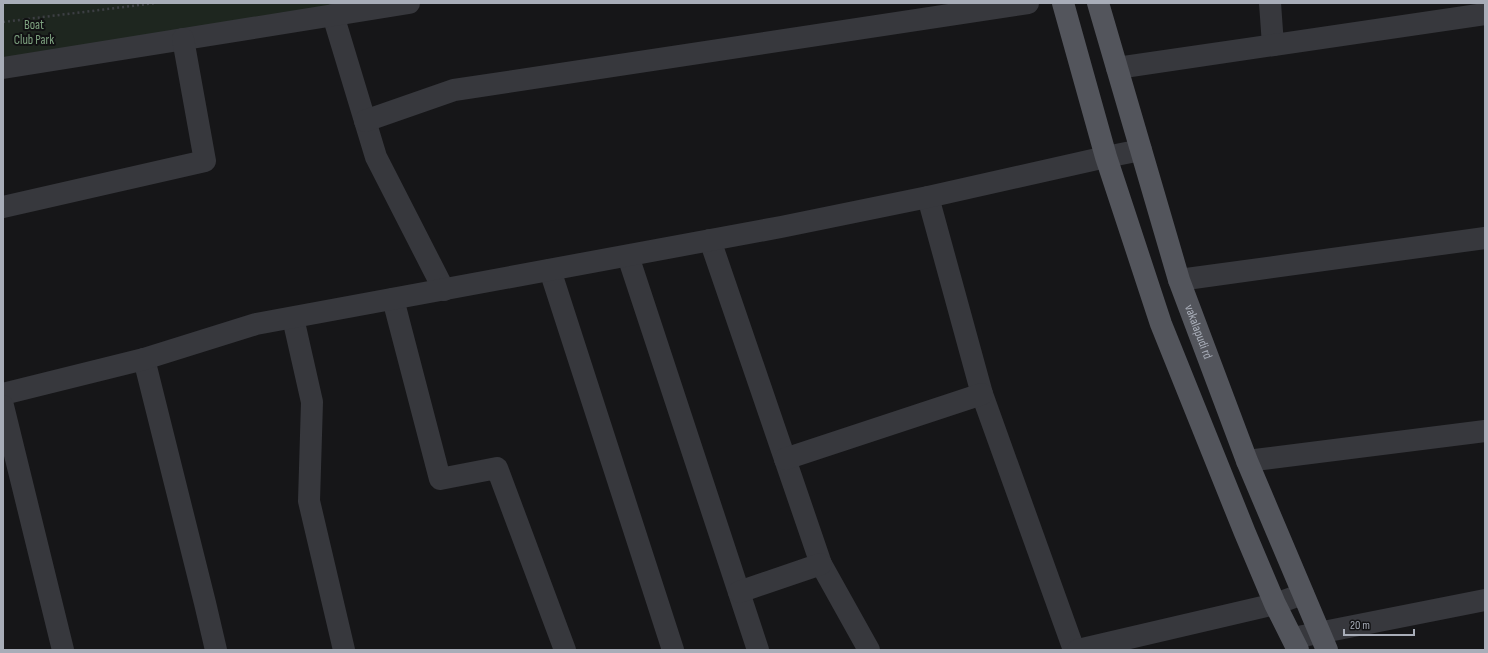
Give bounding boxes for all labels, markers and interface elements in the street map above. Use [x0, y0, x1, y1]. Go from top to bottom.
park label: Boat Club Park [14, 17, 54, 48]
street label: vakalapudi rd [1181, 302, 1216, 361]
scale bar [1344, 611, 1414, 637]
text: 20 m [1350, 618, 1370, 633]

